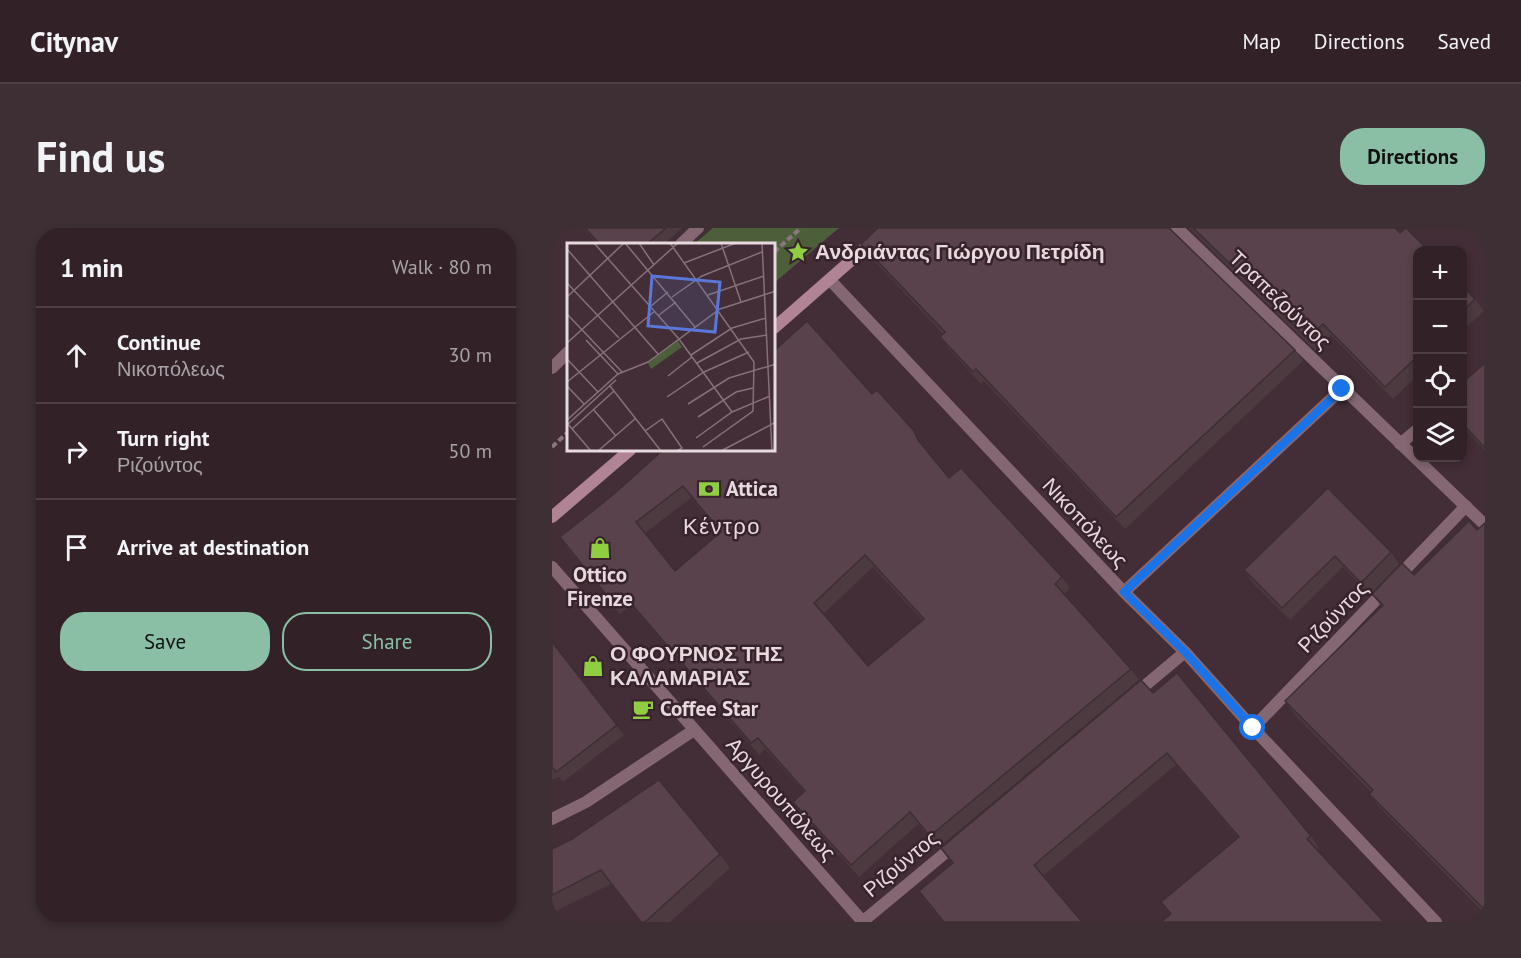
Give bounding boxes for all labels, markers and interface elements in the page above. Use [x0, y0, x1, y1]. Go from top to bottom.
text: Citynav [30, 23, 118, 60]
text: Map [1242, 28, 1281, 55]
text: Directions [1314, 28, 1405, 55]
text: Saved [1438, 28, 1491, 55]
button: Directions [1340, 128, 1485, 185]
text: Find us [36, 129, 165, 184]
place label: Ανδριάντας Γιώργου Πετρίδη [815, 238, 1105, 265]
place icon: Ανδριάντας Γιώργου Πετρίδη [786, 240, 810, 264]
inset map [567, 243, 776, 452]
street label: Τραπεζούντος [1224, 244, 1337, 355]
map controls [1413, 246, 1467, 462]
button: + [1413, 246, 1467, 300]
text: 1 min [60, 251, 123, 284]
text: Walk · 80 m [392, 254, 492, 280]
button: − [1413, 300, 1467, 354]
text: Continue [117, 328, 201, 356]
icon: ahead [60, 339, 93, 372]
text: 30 m [449, 342, 492, 368]
button: locate [1413, 354, 1467, 408]
text: Νικοπόλεως [117, 356, 225, 382]
route end [1328, 375, 1354, 401]
button: layers [1413, 408, 1467, 462]
text: Turn right [117, 424, 209, 452]
icon: right [60, 435, 93, 468]
text: 50 m [449, 438, 492, 464]
text: Ριζούντος [117, 452, 203, 478]
street label: Νικοπόλεως [1037, 472, 1134, 573]
place label: Attica [726, 475, 778, 502]
bank icon: Attica [697, 477, 721, 501]
district label: Κέντρο [683, 512, 761, 540]
icon: arrive [60, 531, 93, 564]
text: Arrive at destination [117, 533, 309, 561]
shop icon: Ottico Firenze [588, 536, 612, 560]
place label: Ottico Firenze [567, 561, 633, 612]
street label: Ριζούντος [1292, 575, 1374, 658]
button: Save [60, 612, 270, 671]
button: Share [282, 612, 492, 671]
place label: Ο ΦΟΥΡΝΟΣ ΤΗΣ ΚΑΛΑΜΑΡΙΑΣ [610, 640, 783, 691]
shop icon: Ο ΦΟΥΡΝΟΣ ΤΗΣ ΚΑΛΑΜΑΡΙΑΣ [581, 654, 605, 678]
place label: Coffee Star [660, 695, 759, 722]
cafe icon: Coffee Star [631, 697, 655, 721]
route start [1239, 714, 1265, 740]
street label: Αργυρουπόλεως [720, 731, 842, 866]
street label: Ριζούντος [858, 824, 944, 903]

